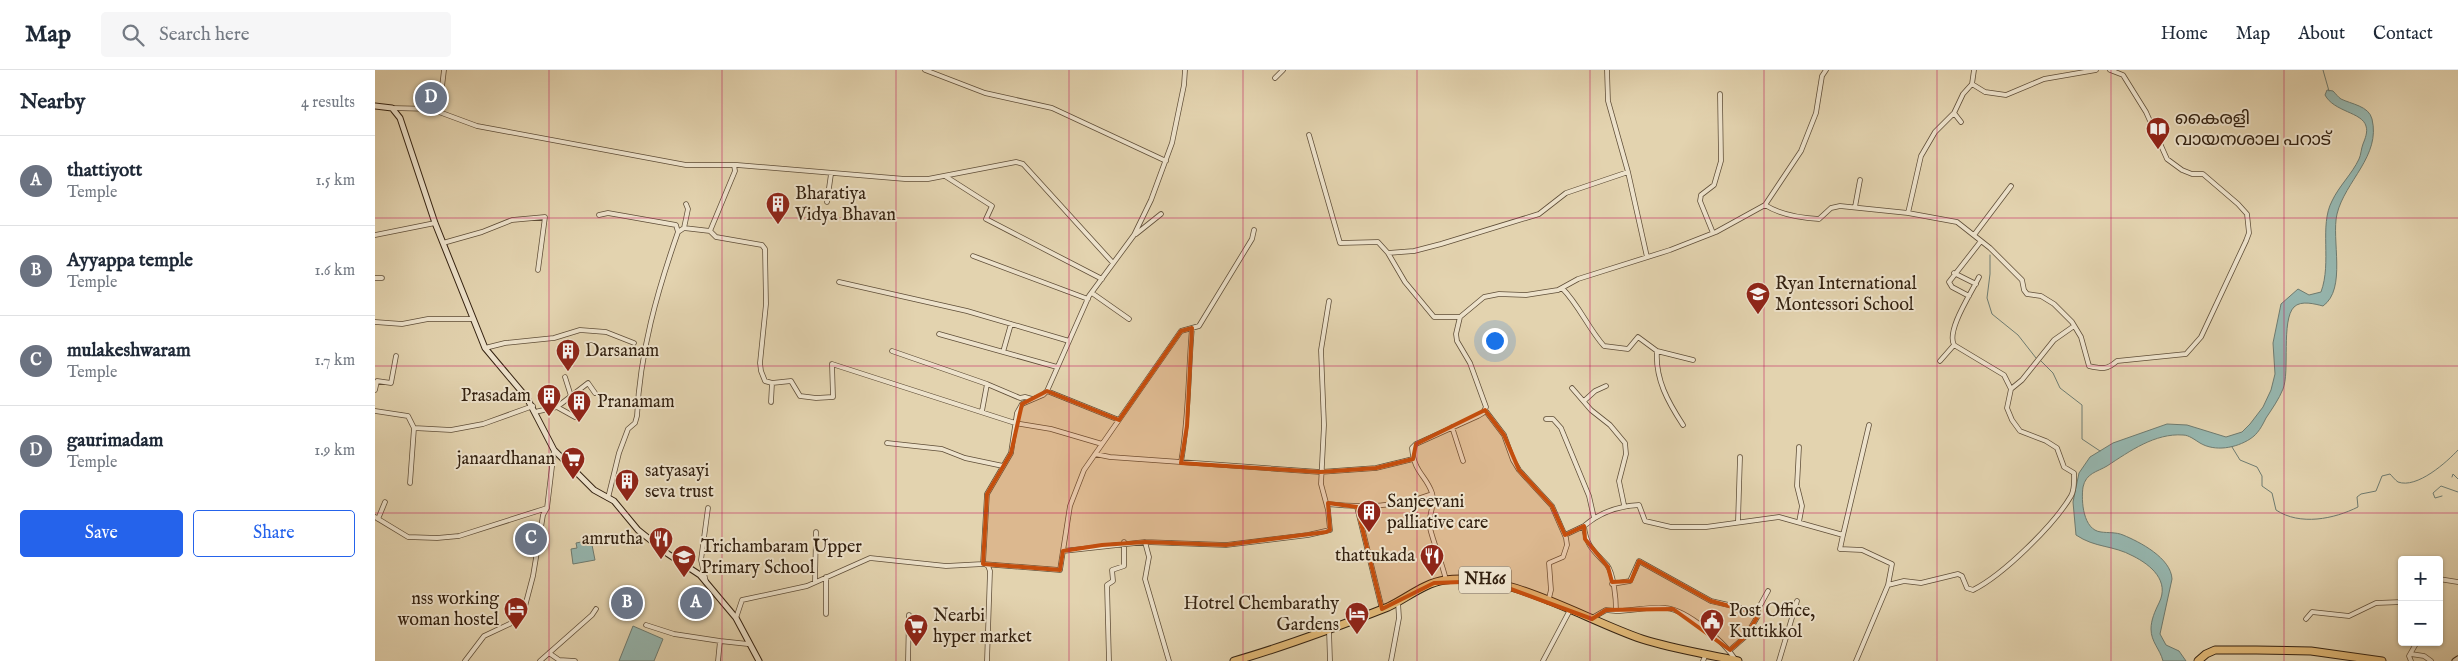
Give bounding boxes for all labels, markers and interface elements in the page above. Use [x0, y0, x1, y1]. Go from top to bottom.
search box [101, 12, 451, 57]
text: Map [25, 19, 71, 50]
icon: search [119, 21, 147, 49]
text: Search here [159, 23, 250, 47]
text: Home [2161, 23, 2208, 46]
text: Map [2236, 23, 2270, 46]
text: About [2298, 23, 2345, 46]
text: Contact [2373, 23, 2433, 46]
pin: D [415, 79, 447, 117]
text: Nearby [20, 89, 85, 116]
text: 4 results [301, 93, 355, 113]
place label: കൈരളി വായനശാല പറാട് [2175, 108, 2333, 152]
library icon: കൈരളി വായനശാല പറാട് [2145, 116, 2171, 150]
text: thattiyott [67, 159, 142, 183]
text: A [31, 171, 41, 191]
text: 1.5 km [315, 171, 355, 191]
text: Temple [67, 183, 117, 203]
place label: Bharatiya Vidya Bhavan [794, 183, 896, 227]
building icon: Bharatiya Vidya Bhavan [765, 191, 791, 225]
text: Ayyappa temple [67, 249, 193, 273]
text: B [31, 261, 41, 281]
text: 1.6 km [314, 261, 355, 281]
text: Temple [67, 273, 117, 293]
place label: Ryan International Montessori School [1775, 273, 1917, 317]
school or university icon: Ryan International Montessori School [1745, 281, 1771, 315]
your location [1482, 328, 1508, 354]
building icon: Darsanam [555, 338, 581, 372]
text: mulakeshwaram [67, 339, 191, 363]
place label: Darsanam [585, 340, 659, 363]
text: C [30, 351, 42, 371]
text: 1.7 km [315, 351, 355, 371]
text: Temple [67, 363, 117, 383]
building icon: Prasadam [536, 383, 562, 417]
place label: Prasadam [461, 385, 531, 408]
building icon: Pranamam [566, 389, 592, 423]
place label: Pranamam [597, 391, 675, 414]
text: gaurimadam [67, 429, 163, 453]
text: D [30, 441, 42, 461]
text: 1.9 km [314, 441, 355, 461]
supermarket icon: janaardhanan [560, 446, 586, 480]
place label: janaardhanan [455, 448, 555, 471]
text: Temple [67, 453, 117, 473]
place label: satyasayi seva trust [645, 460, 714, 504]
building icon: satyasayi seva trust [614, 468, 640, 502]
place label: Sanjeevani palliative care [1387, 491, 1488, 535]
building icon: Sanjeevani palliative care [1356, 499, 1382, 533]
button: Save [20, 510, 183, 557]
button: Share [193, 510, 355, 557]
pin: C [515, 520, 547, 558]
restaurant icon: amrutha [648, 526, 674, 560]
place label: amrutha [582, 528, 643, 551]
place label: Trichambaram Upper Primary School [701, 536, 862, 580]
restaurant icon: thattukada [1419, 543, 1445, 577]
school or university icon: Trichambaram Upper Primary School [671, 544, 697, 578]
place label: thattukada [1335, 545, 1415, 568]
map controls [2398, 556, 2443, 646]
button: + [2398, 556, 2443, 601]
road number: NH66 [1459, 566, 1511, 594]
pin: B [611, 584, 643, 622]
pin: A [680, 584, 712, 622]
place label: nss working woman hostel [397, 588, 499, 632]
place label: Hotrel Chembarathy Gardens [1184, 593, 1339, 637]
hotel icon: nss working woman hostel [503, 596, 529, 630]
place label: Post Office, Kuttikkol [1729, 600, 1815, 644]
hotel icon: Hotrel Chembarathy Gardens [1344, 601, 1370, 635]
button: − [2398, 601, 2443, 646]
place label: Nearbi hyper market [933, 605, 1032, 649]
public building icon: Post Office, Kuttikkol [1699, 608, 1725, 642]
supermarket icon: Nearbi hyper market [903, 613, 929, 647]

